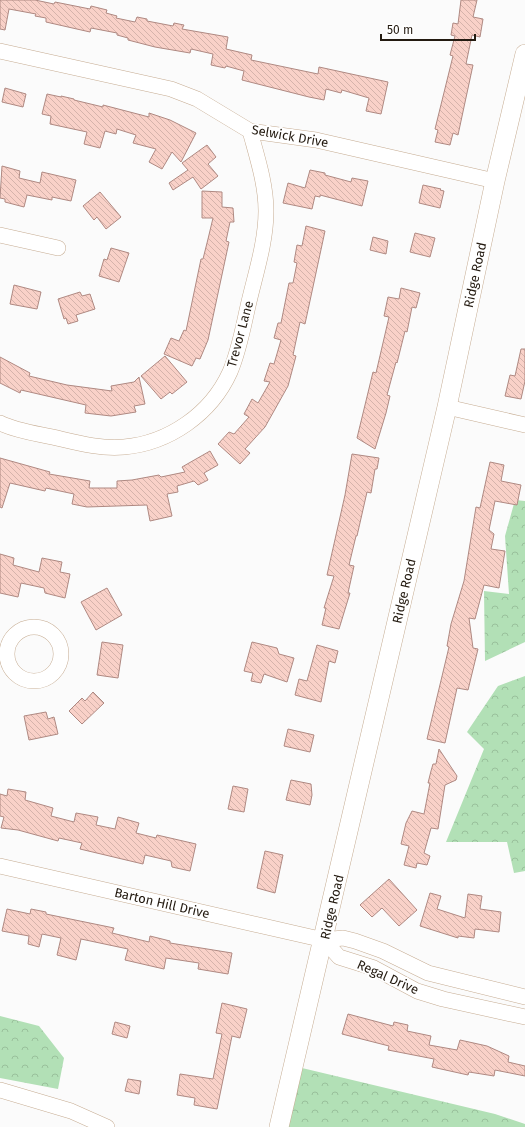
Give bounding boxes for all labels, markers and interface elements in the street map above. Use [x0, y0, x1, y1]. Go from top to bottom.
scale bar [381, 16, 475, 42]
text: 50 m [387, 23, 413, 37]
street label: Selwick Drive [250, 122, 330, 150]
street label: Ridge Road [461, 241, 489, 309]
street label: Trevor Lane [224, 299, 256, 369]
street label: Ridge Road [389, 557, 419, 625]
street label: Ridge Road [317, 873, 347, 941]
street label: Barton Hill Drive [113, 885, 211, 921]
street label: Regal Drive [355, 957, 421, 997]

